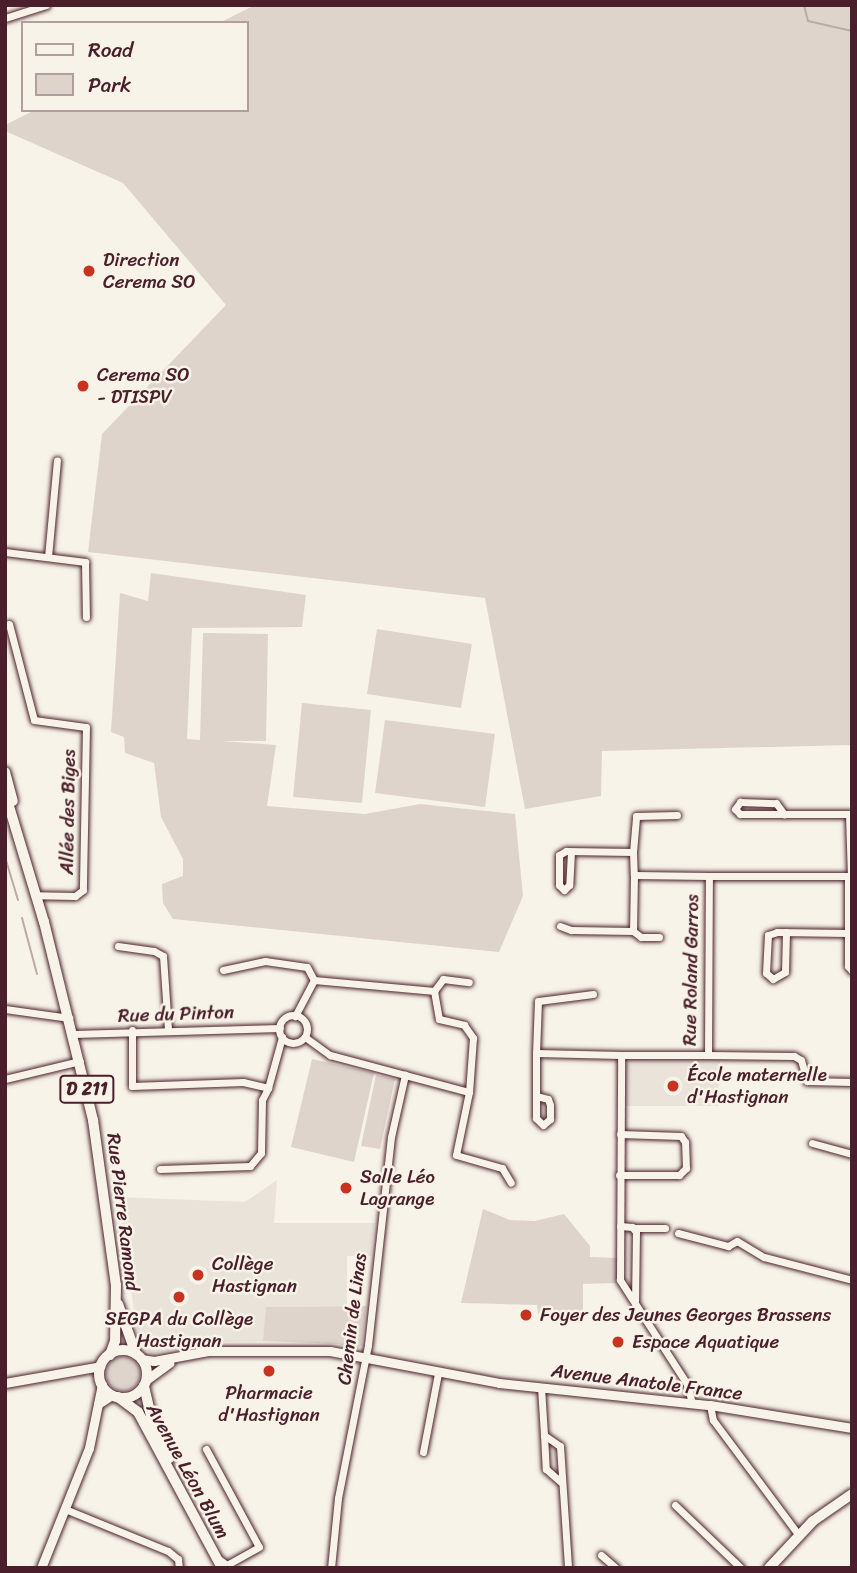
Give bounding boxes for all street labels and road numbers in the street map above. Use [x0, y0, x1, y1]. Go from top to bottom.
street label: Allée des Biges [55, 749, 81, 875]
street label: Rue Roland Garros [678, 894, 704, 1046]
street label: Rue du Pinton [117, 1001, 235, 1027]
road number: D 211 [59, 1074, 115, 1104]
street label: Rue Pierre Ramond [102, 1132, 144, 1292]
street label: Chemin de Linas [333, 1251, 371, 1387]
street label: Avenue Anatole France [550, 1359, 744, 1405]
street label: Avenue Léon Blum [141, 1399, 235, 1543]

